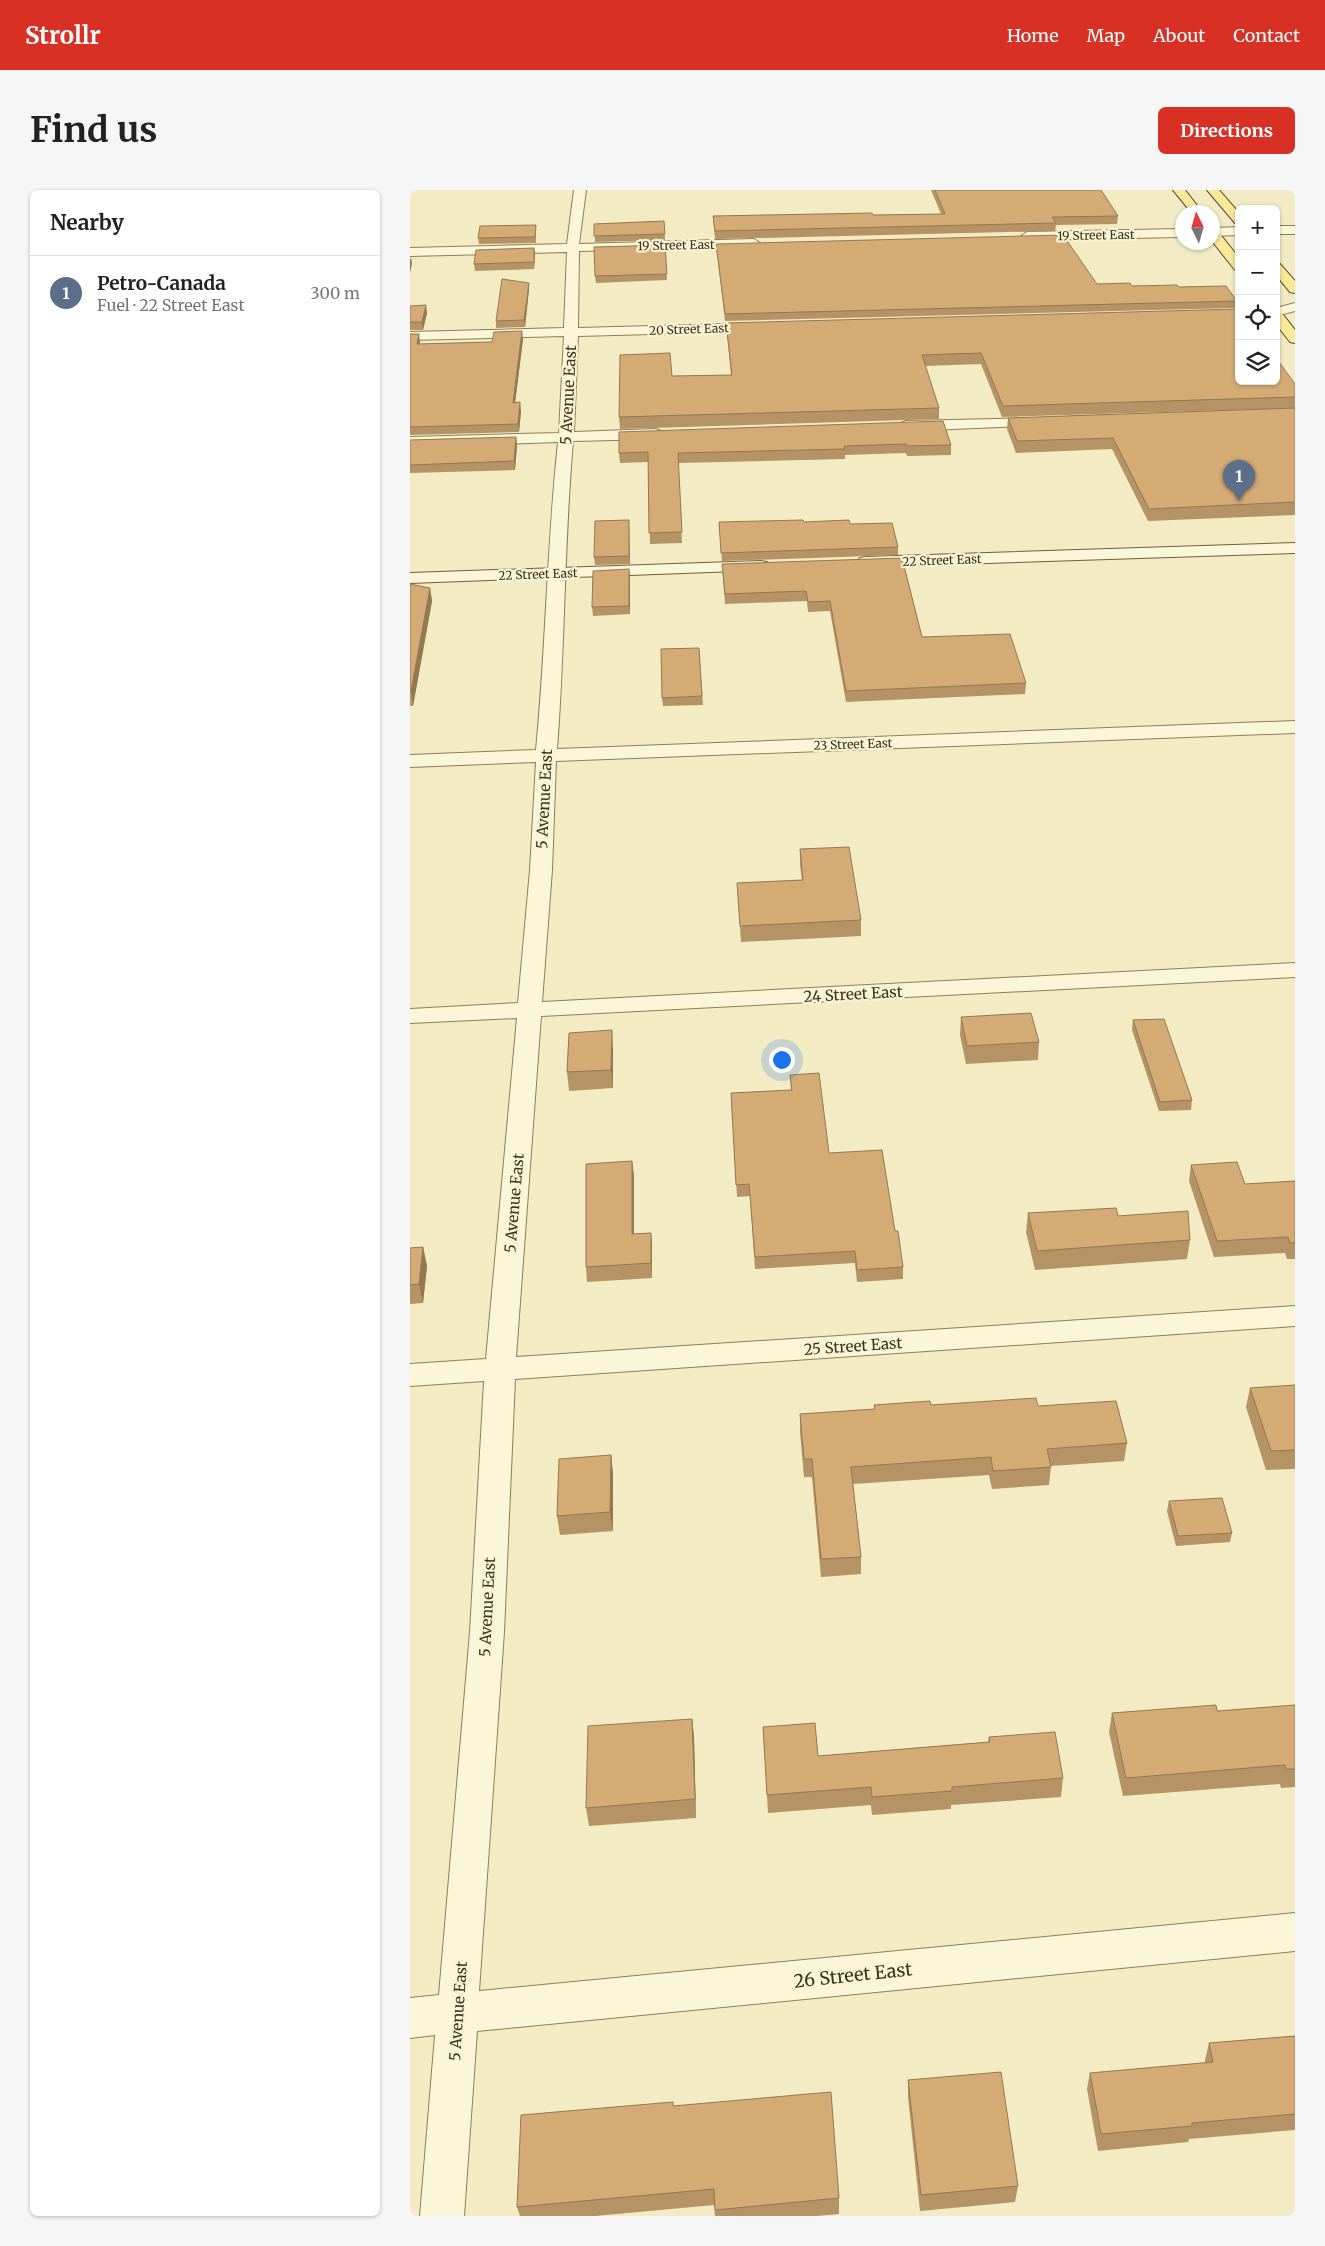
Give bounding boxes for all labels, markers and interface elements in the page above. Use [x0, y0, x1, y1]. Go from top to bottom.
text: Strollr [25, 20, 101, 51]
text: Home [1007, 24, 1059, 47]
text: Map [1087, 24, 1125, 47]
text: About [1153, 24, 1205, 47]
text: Contact [1233, 24, 1300, 47]
button: Directions [1158, 107, 1295, 154]
text: Find us [30, 108, 157, 152]
north arrow [1175, 205, 1220, 250]
map controls [1235, 205, 1280, 385]
button: + [1235, 205, 1280, 250]
text: Nearby [50, 209, 124, 236]
street label: 19 Street East [1057, 227, 1135, 243]
street label: 19 Street East [637, 237, 715, 253]
button: − [1235, 250, 1280, 295]
text: Petro-Canada [97, 271, 226, 295]
text: 1 [62, 283, 70, 303]
text: 300 m [311, 283, 360, 303]
text: Fuel · 22 Street East [97, 295, 245, 315]
button: locate [1235, 295, 1280, 340]
street label: 20 Street East [649, 320, 729, 338]
button: layers [1235, 340, 1280, 385]
street label: 5 Avenue East [556, 345, 580, 445]
pin: 1 [1223, 460, 1255, 501]
street label: 22 Street East [902, 551, 982, 569]
street label: 22 Street East [498, 565, 578, 583]
street label: 23 Street East [813, 735, 893, 753]
street label: 5 Avenue East [532, 749, 556, 849]
street label: 24 Street East [803, 982, 903, 1006]
your location [769, 1047, 795, 1073]
street label: 5 Avenue East [500, 1152, 528, 1254]
street label: 25 Street East [803, 1333, 903, 1359]
street label: 5 Avenue East [475, 1557, 499, 1657]
street label: 26 Street East [793, 1957, 913, 1993]
street label: 5 Avenue East [445, 1960, 471, 2061]

